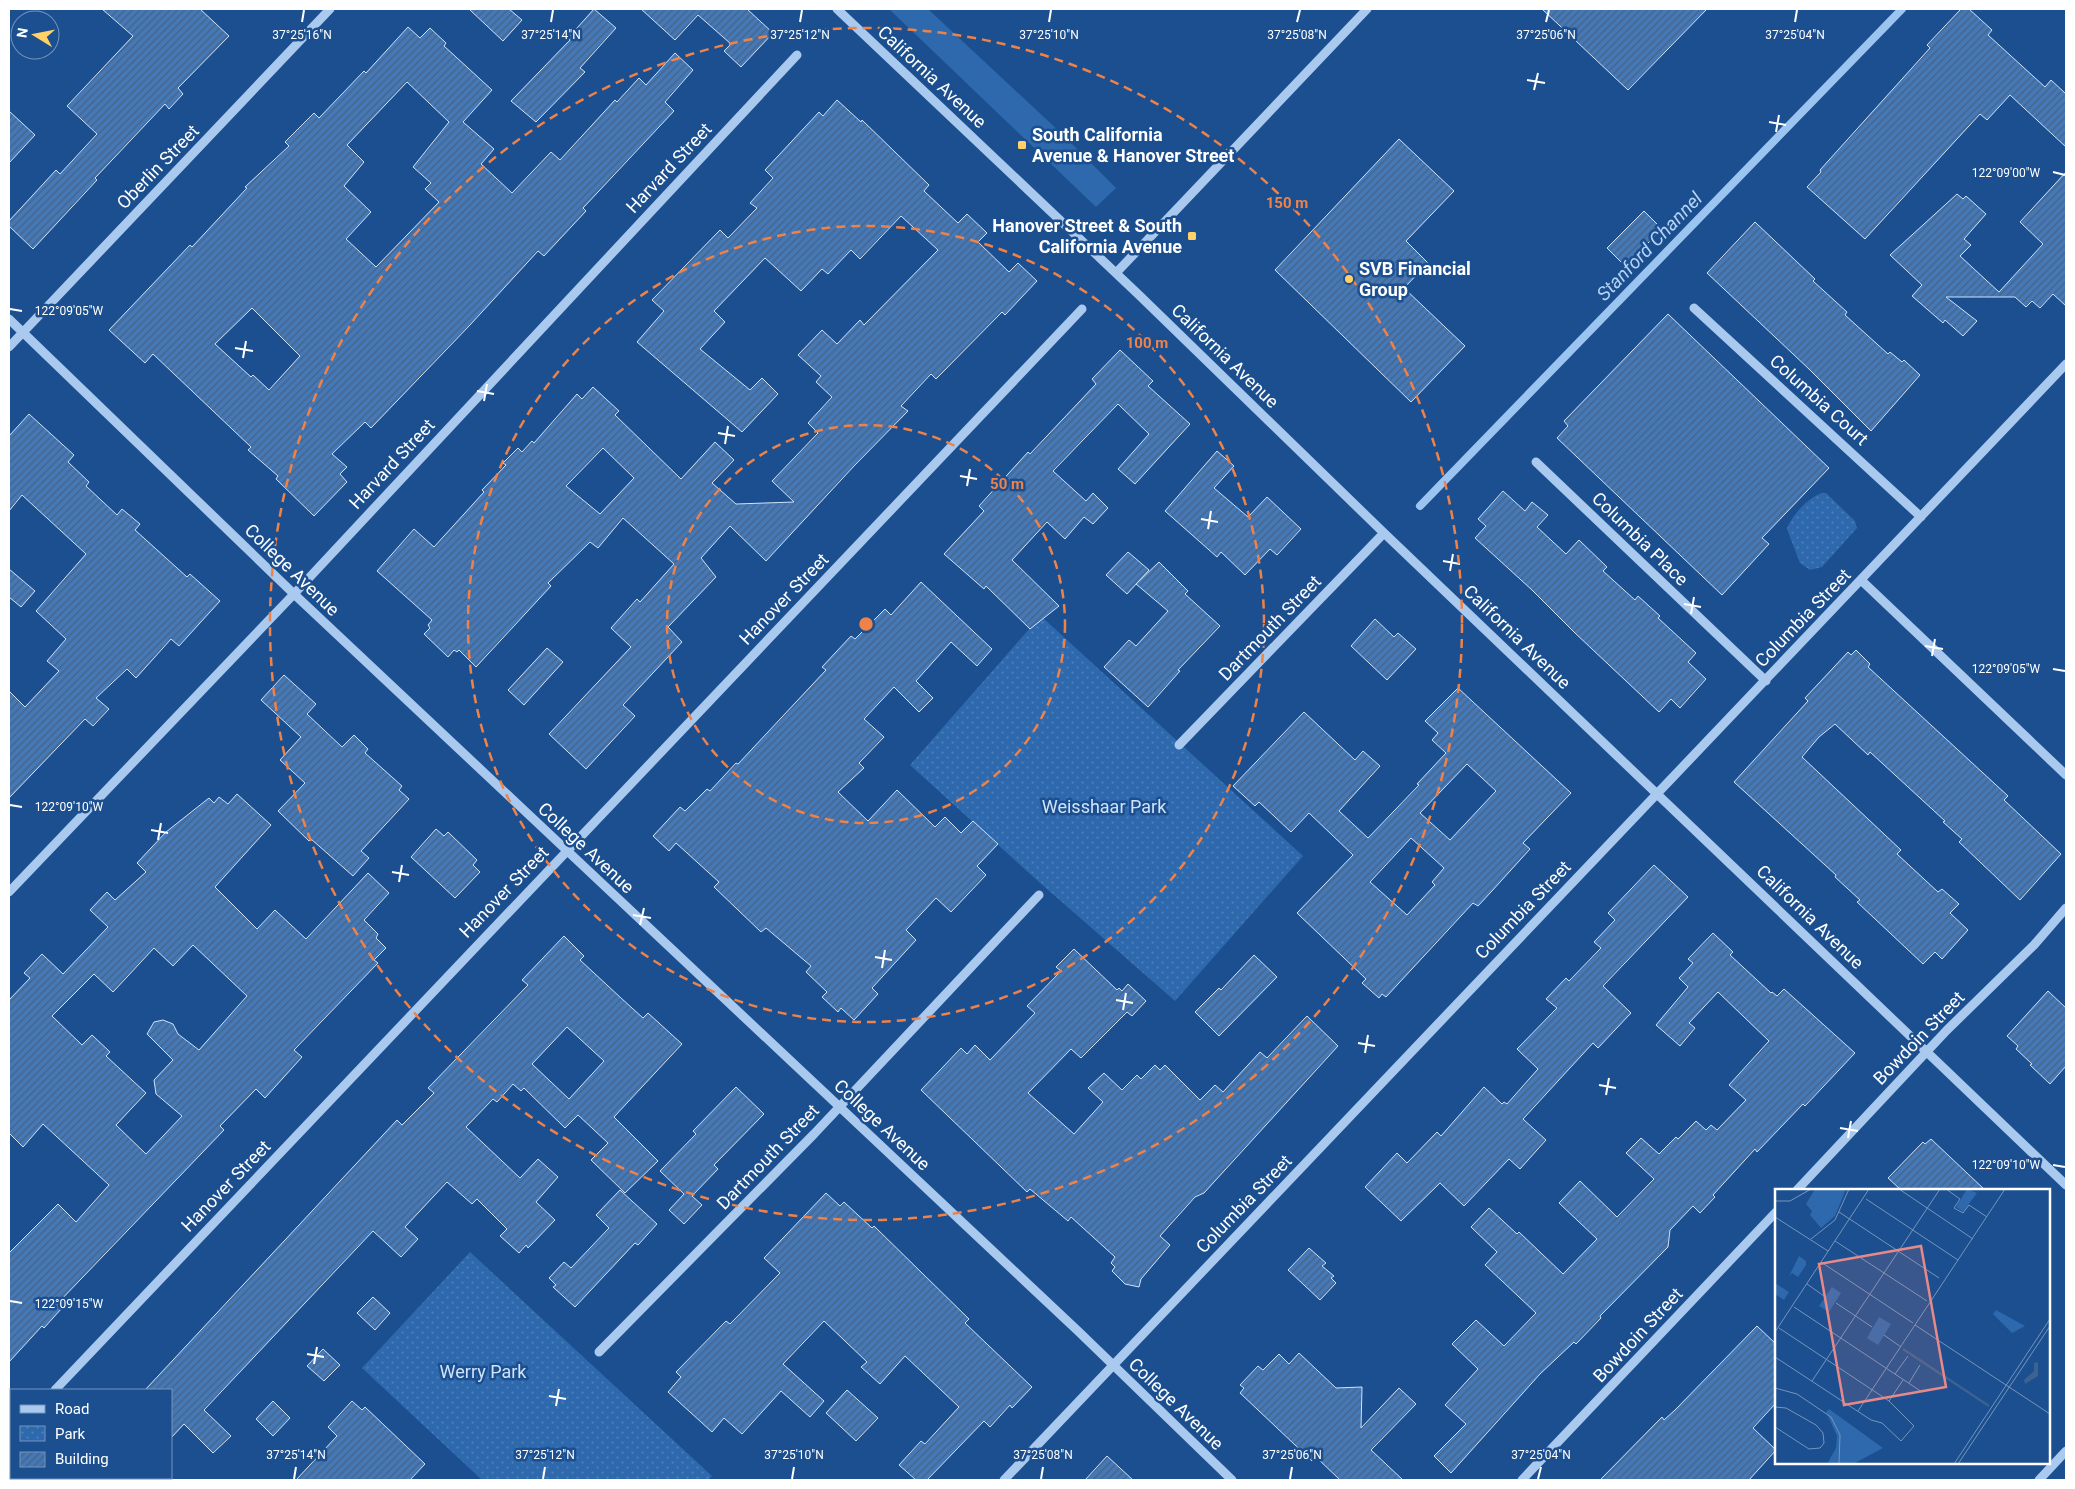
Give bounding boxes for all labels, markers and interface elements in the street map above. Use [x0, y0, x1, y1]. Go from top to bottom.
north arrow [10, 10, 60, 60]
street label: California Avenue [874, 21, 991, 132]
text: N [13, 26, 31, 39]
text: 37°25'16"N [272, 28, 332, 42]
text: 37°25'14"N [521, 28, 581, 42]
text: 37°25'12"N [770, 28, 830, 42]
text: 37°25'10"N [1019, 28, 1079, 42]
text: 37°25'08"N [1267, 28, 1327, 42]
text: 37°25'06"N [1516, 28, 1576, 42]
text: 37°25'04"N [1765, 28, 1825, 42]
street label: Harvard Street [622, 118, 716, 217]
street label: Oberlin Street [112, 120, 203, 213]
place label: South California Avenue & Hanover Street [1032, 124, 1234, 166]
marker: South California Avenue & Hanover Street [1016, 139, 1028, 151]
text: 122°09'00"W [1972, 166, 2040, 180]
water label: Stanford Channel [1592, 187, 1707, 305]
text: 150 m [1266, 194, 1308, 212]
place label: Hanover Street & South California Avenue [992, 215, 1182, 257]
marker: Hanover Street & South California Avenue [1186, 230, 1198, 242]
place label: SVB Financial Group [1359, 258, 1471, 300]
marker: SVB Financial Group [1343, 273, 1355, 285]
street label: California Avenue [1168, 299, 1283, 412]
text: 122°09'05"W [35, 304, 103, 318]
text: 100 m [1126, 334, 1168, 352]
street label: Columbia Court [1766, 350, 1873, 449]
street label: Harvard Street [345, 414, 439, 513]
text: 50 m [990, 475, 1024, 493]
street label: Columbia Place [1588, 488, 1693, 590]
street label: College Avenue [241, 519, 344, 620]
street label: Hanover Street [735, 549, 833, 649]
street label: Columbia Street [1751, 564, 1855, 671]
street label: Dartmouth Street [1214, 571, 1325, 684]
street label: California Avenue [1460, 580, 1575, 693]
centre of rings [857, 615, 875, 633]
text: 122°09'05"W [1972, 662, 2040, 676]
park label: Weisshaar Park [1042, 796, 1167, 817]
street label: College Avenue [534, 798, 639, 897]
text: 122°09'10"W [35, 800, 103, 814]
street label: Hanover Street [455, 842, 553, 942]
street label: Columbia Street [1471, 856, 1575, 963]
street label: California Avenue [1753, 860, 1868, 973]
street label: Bowdoin Street [1869, 987, 1969, 1089]
street label: College Avenue [830, 1075, 935, 1174]
street label: Dartmouth Street [712, 1100, 823, 1213]
street label: Hanover Street [177, 1136, 275, 1236]
street label: Columbia Street [1192, 1150, 1296, 1257]
text: 122°09'10"W [1972, 1158, 2040, 1172]
inset map [1775, 1189, 2050, 1464]
street label: Bowdoin Street [1588, 1283, 1687, 1386]
text: 122°09'15"W [35, 1297, 103, 1311]
street label: College Avenue [1125, 1353, 1228, 1454]
park label: Werry Park [440, 1361, 527, 1382]
legend [10, 1389, 172, 1479]
text: Road [55, 1400, 89, 1418]
text: Park [55, 1425, 86, 1443]
text: 37°25'14"N [266, 1448, 326, 1462]
text: 37°25'12"N [515, 1448, 575, 1462]
text: 37°25'10"N [764, 1448, 824, 1462]
text: 37°25'08"N [1013, 1448, 1073, 1462]
text: 37°25'06"N [1262, 1448, 1322, 1462]
text: 37°25'04"N [1511, 1448, 1571, 1462]
text: Building [55, 1450, 109, 1468]

